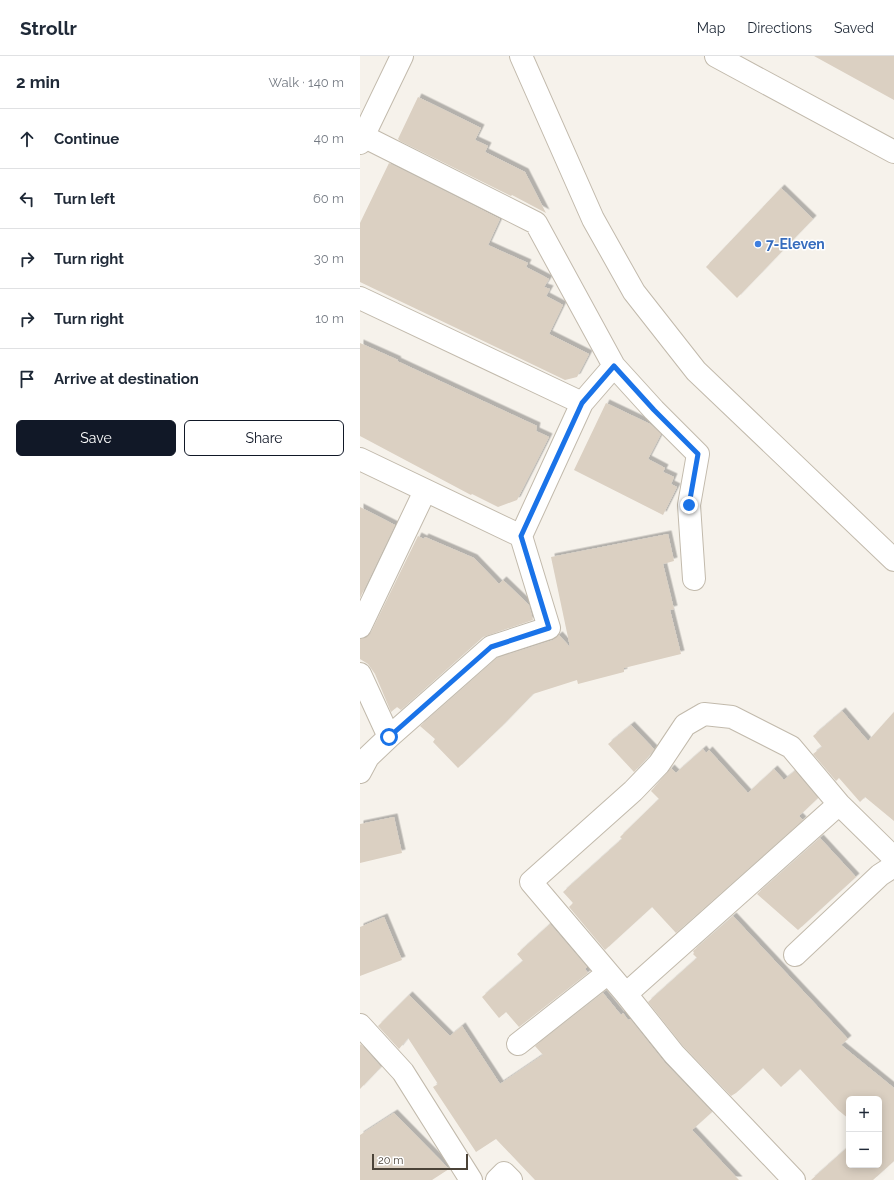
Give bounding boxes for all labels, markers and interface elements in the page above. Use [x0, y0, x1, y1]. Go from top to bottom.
text: Strollr [20, 17, 77, 39]
text: Map [697, 20, 725, 36]
text: Directions [747, 20, 812, 36]
text: Saved [834, 20, 874, 36]
text: 2 min [16, 72, 60, 92]
text: Walk · 140 m [269, 75, 344, 90]
icon: ahead [16, 128, 38, 150]
text: Continue [54, 130, 119, 148]
text: 40 m [314, 131, 344, 146]
icon: left [16, 188, 38, 210]
text: Turn left [54, 190, 115, 208]
text: 60 m [313, 191, 344, 206]
place label: 7-Eleven [766, 236, 825, 252]
marker: 7-Eleven [753, 239, 763, 249]
icon: right [16, 248, 38, 270]
text: Turn right [54, 250, 124, 268]
text: 30 m [314, 251, 344, 266]
icon: right [16, 308, 38, 330]
text: Turn right [54, 310, 124, 328]
text: 10 m [315, 311, 344, 326]
icon: arrive [16, 368, 38, 390]
text: Arrive at destination [54, 370, 199, 388]
button: Save [16, 420, 176, 456]
button: Share [184, 420, 344, 456]
route end [680, 496, 698, 514]
route start [380, 728, 398, 746]
map controls [846, 1096, 882, 1168]
button: + [846, 1096, 882, 1132]
button: − [846, 1132, 882, 1168]
scale bar [372, 1152, 468, 1171]
text: 20 m [378, 1154, 403, 1167]

